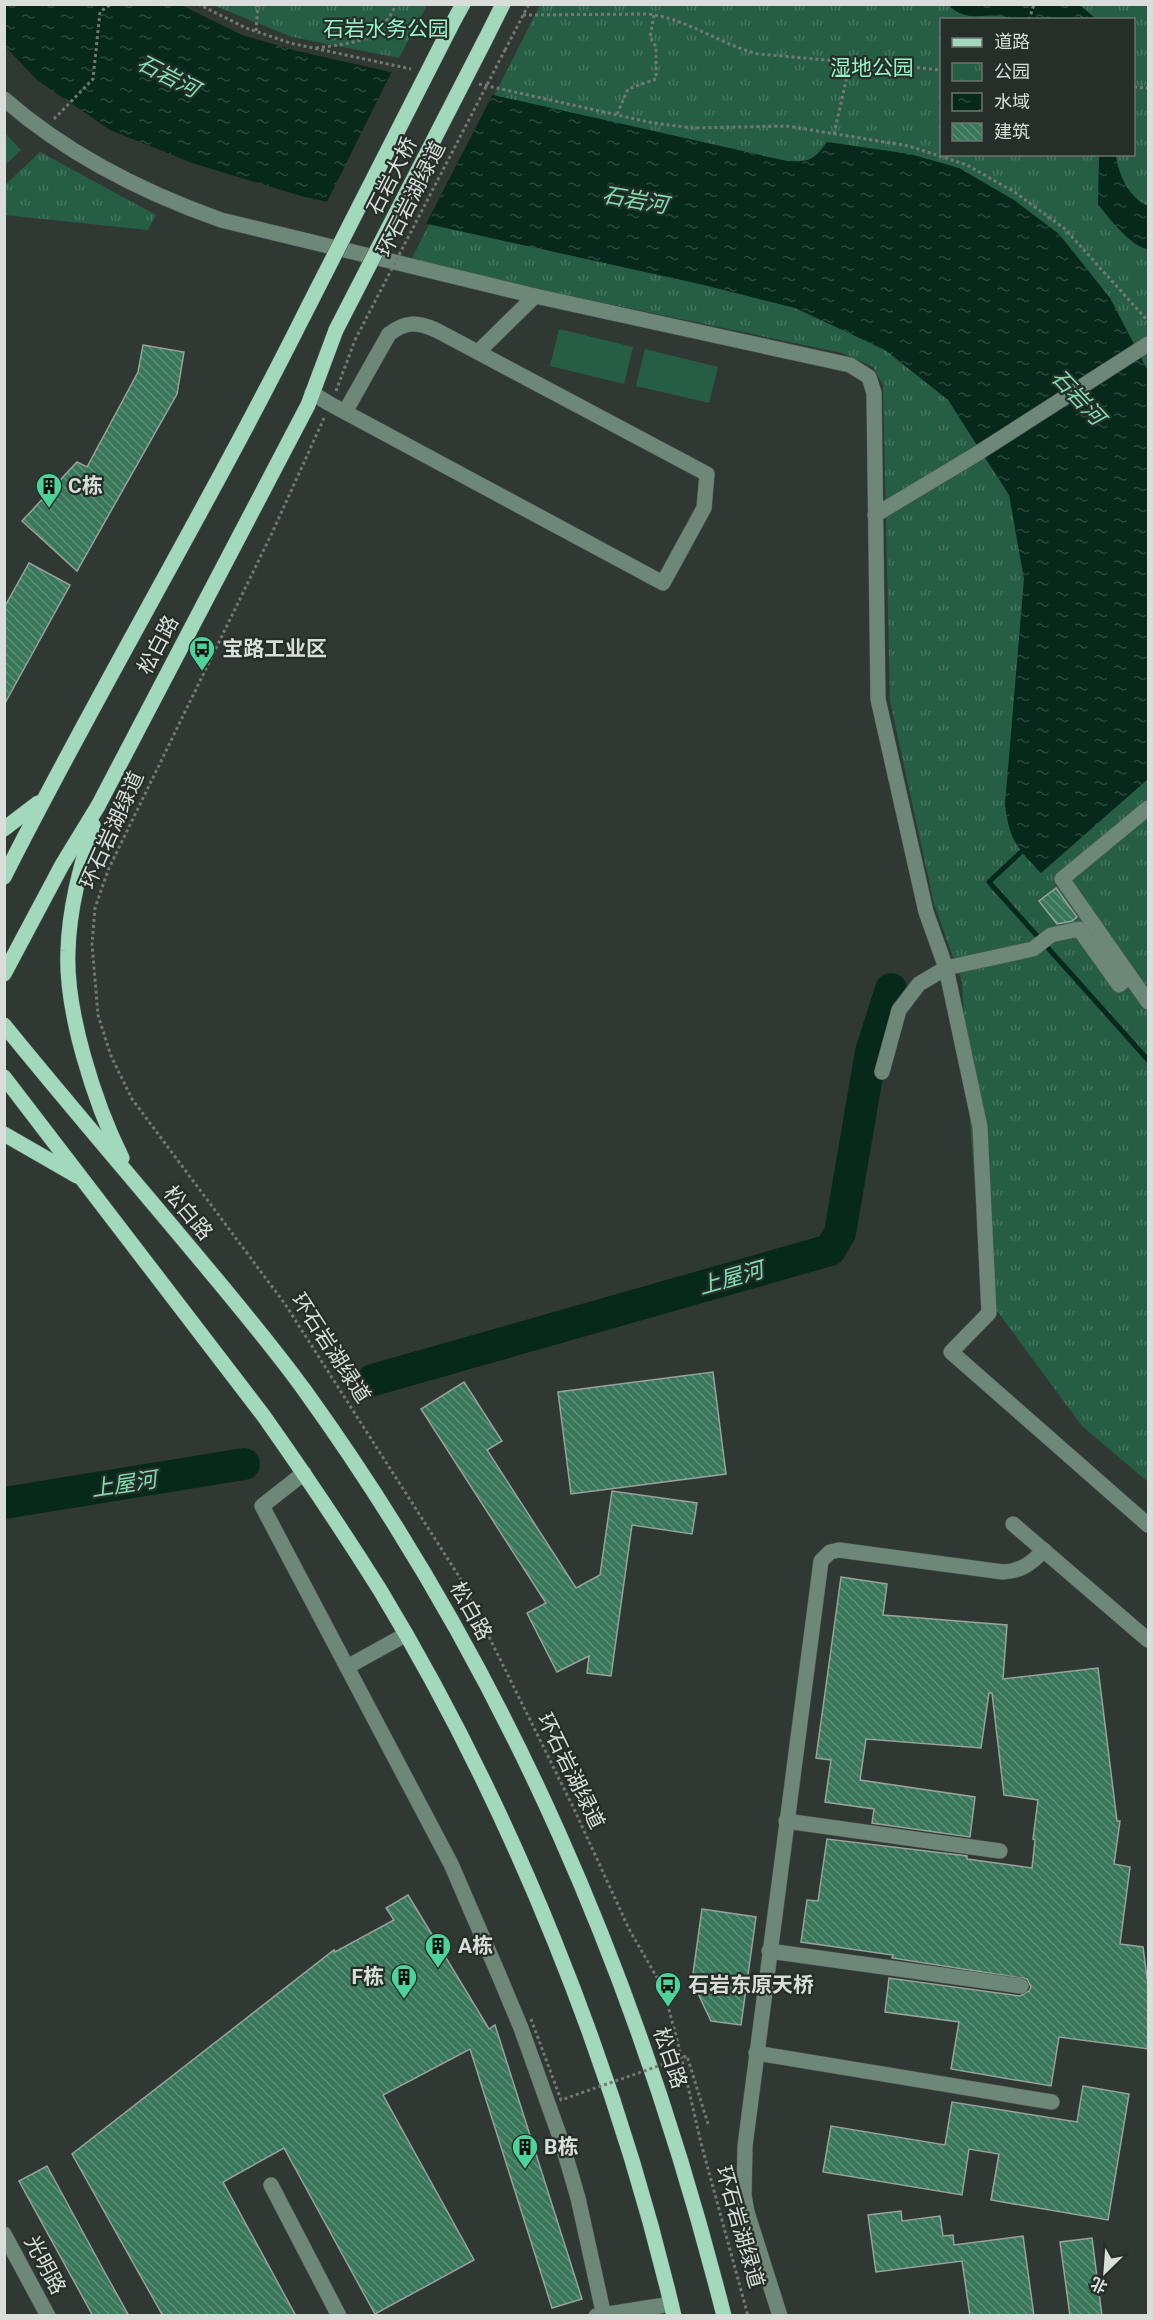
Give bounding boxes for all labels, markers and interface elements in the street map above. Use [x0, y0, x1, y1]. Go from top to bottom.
park label: 石岩水务公园 [323, 17, 449, 41]
legend [940, 18, 1135, 156]
text: 道路 [994, 31, 1030, 52]
water label: 石岩河 [133, 50, 207, 104]
park label: 湿地公园 [830, 56, 914, 80]
text: 公园 [994, 61, 1030, 82]
text: 水域 [994, 91, 1030, 112]
text: 建筑 [994, 121, 1030, 142]
street label: 石岩大桥 [362, 133, 422, 219]
street label: 环石岩湖绿道 [372, 137, 450, 261]
water label: 石岩河 [600, 182, 674, 219]
water label: 石岩河 [1046, 364, 1112, 433]
building icon: C栋 [34, 471, 64, 509]
place label: C栋 [68, 474, 103, 498]
street label: 松白路 [133, 612, 183, 678]
bus stop icon: 宝路工业区 [187, 634, 217, 672]
place label: 宝路工业区 [222, 637, 327, 661]
street label: 环石岩湖绿道 [75, 768, 149, 892]
street label: 松白路 [159, 1181, 217, 1245]
water label: 上屋河 [696, 1256, 770, 1299]
street label: 环石岩湖绿道 [287, 1289, 375, 1407]
water label: 上屋河 [89, 1466, 162, 1502]
street label: 松白路 [445, 1578, 497, 1644]
street label: 环石岩湖绿道 [533, 1709, 609, 1833]
building icon: A栋 [423, 1931, 453, 1969]
place label: A栋 [458, 1934, 493, 1958]
building icon: F栋 [389, 1962, 419, 2000]
place label: F栋 [351, 1965, 384, 1989]
bus stop icon: 石岩东原天桥 [653, 1970, 683, 2008]
place label: 石岩东原天桥 [688, 1973, 814, 1997]
street label: 松白路 [648, 2024, 692, 2092]
building icon: B栋 [510, 2132, 540, 2170]
place label: B栋 [544, 2135, 578, 2159]
street label: 环石岩湖绿道 [711, 2163, 769, 2291]
street label: 光明路 [20, 2232, 70, 2298]
north arrow [1075, 2242, 1135, 2302]
text: 北 [1088, 2273, 1110, 2297]

